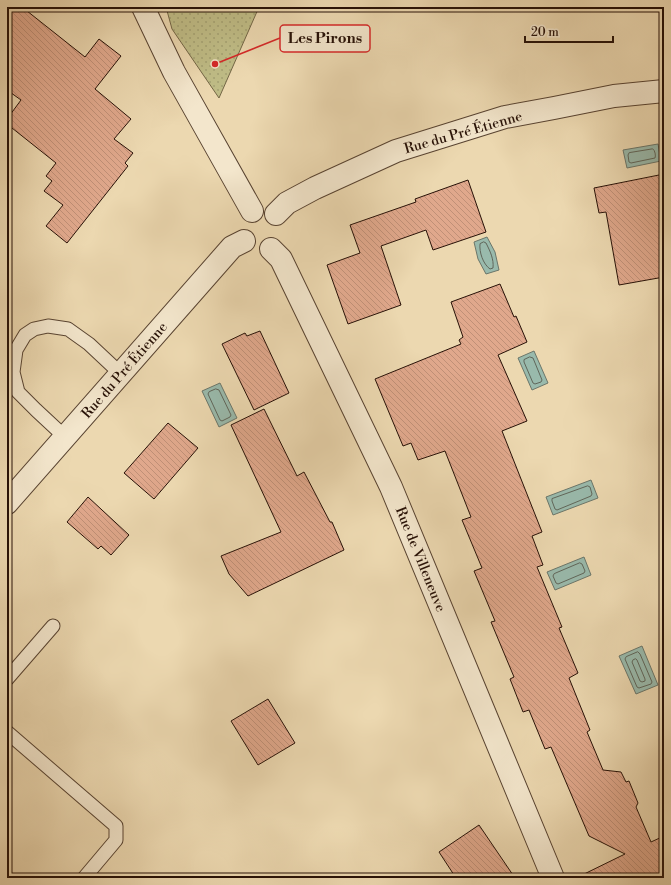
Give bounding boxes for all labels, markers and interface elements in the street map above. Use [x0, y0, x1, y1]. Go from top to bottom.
scale bar [525, 18, 613, 44]
callout: Les Pirons [280, 25, 370, 52]
text: 20 m [531, 25, 559, 40]
text: Les Pirons [288, 29, 362, 48]
street label: Rue du Pré Étienne [402, 106, 524, 158]
street label: Rue du Pré Étienne [76, 317, 172, 423]
street label: Rue de Villeneuve [391, 504, 449, 615]

